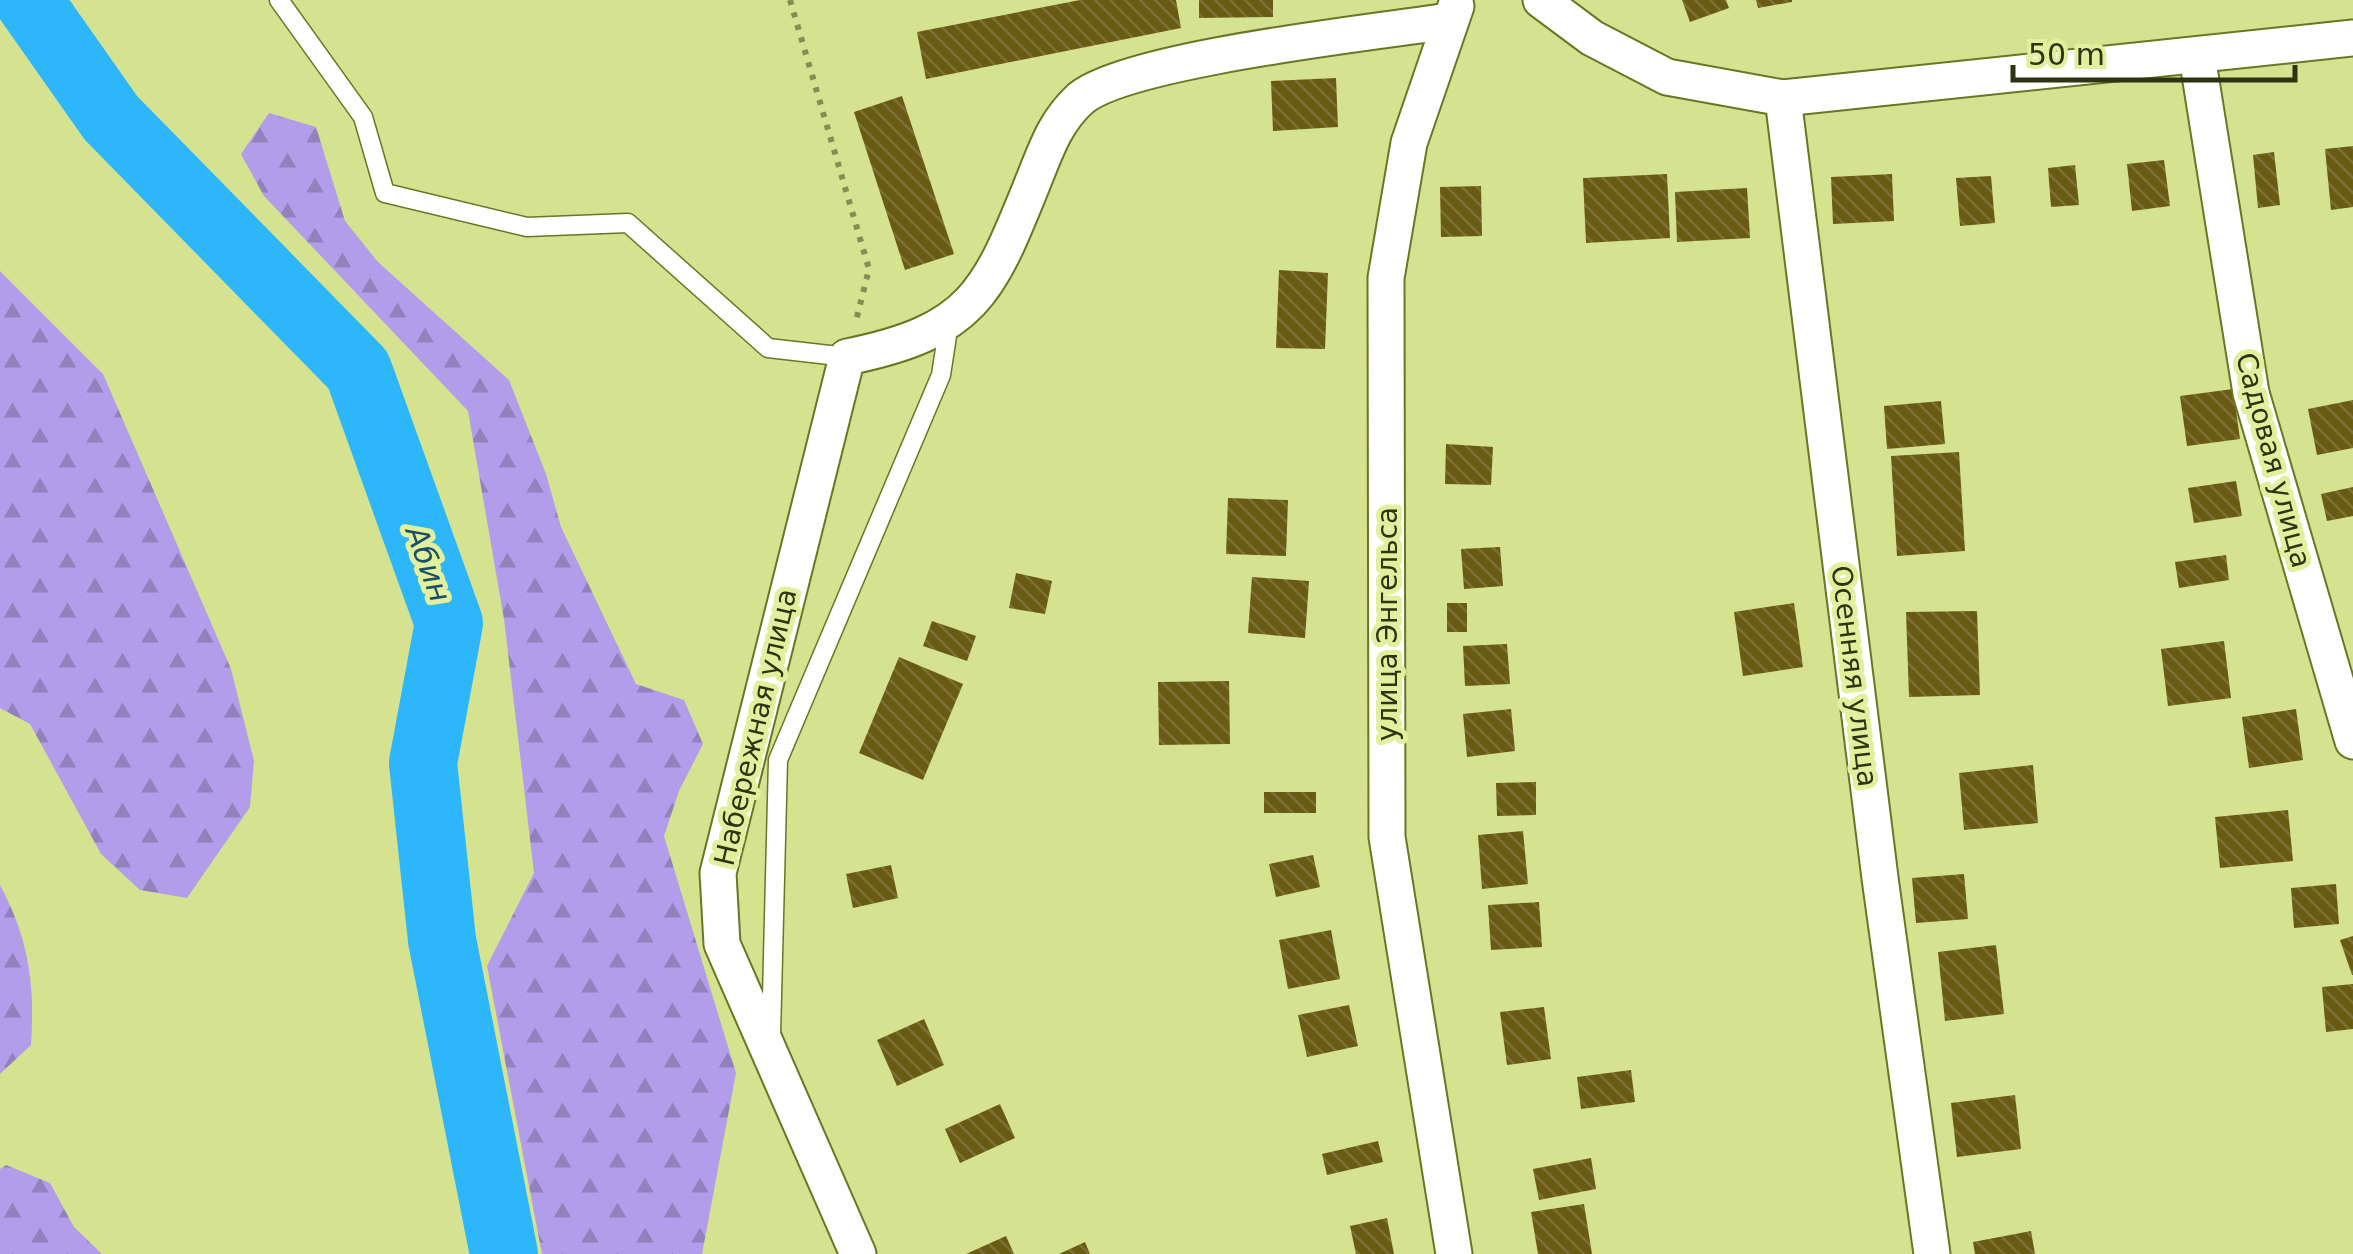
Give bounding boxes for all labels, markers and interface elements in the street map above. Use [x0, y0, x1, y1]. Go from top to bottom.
scale bar [2013, 20, 2296, 82]
text: 50 m [2028, 37, 2105, 72]
street label: Садовая улица [2229, 349, 2318, 571]
street label: улица Энгельса [1371, 507, 1404, 741]
water label: Абин [398, 519, 458, 607]
street label: Осенняя улица [1825, 564, 1884, 789]
street label: Набережная улица [708, 586, 803, 869]

